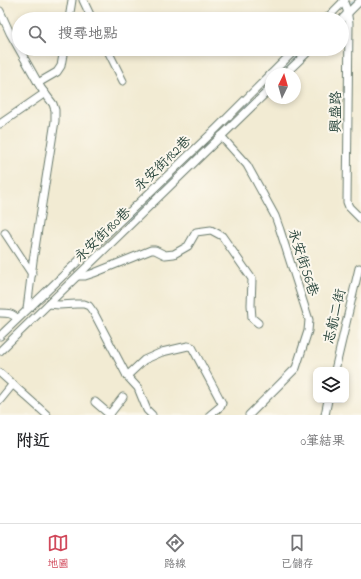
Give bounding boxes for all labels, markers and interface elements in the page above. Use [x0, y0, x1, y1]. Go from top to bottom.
search box [12, 12, 349, 56]
icon: search [26, 23, 48, 45]
text: 搜尋地點 [58, 23, 118, 45]
north arrow [265, 68, 301, 104]
street label: 興盛路 [326, 91, 347, 133]
street label: 永安街182巷 [130, 131, 197, 197]
street label: 永安街180巷 [70, 202, 137, 268]
street label: 永安街56巷 [282, 226, 324, 300]
street label: 志航二街 [319, 287, 352, 346]
map controls [313, 367, 349, 403]
button: layers [313, 367, 349, 403]
text: 附近 [16, 429, 50, 454]
text: 0筆結果 [300, 432, 345, 451]
tab: 地圖 [47, 532, 69, 572]
tab: 路線 [164, 532, 186, 572]
tab: 已儲存 [281, 532, 314, 572]

